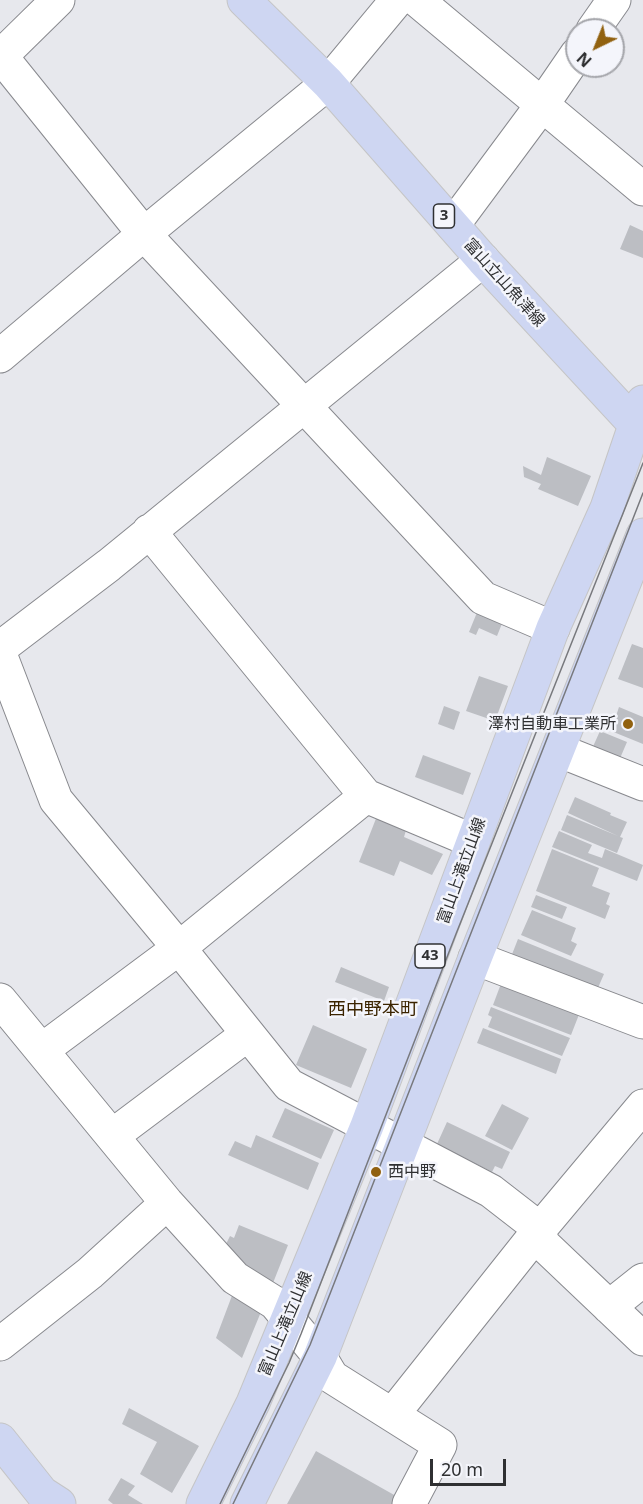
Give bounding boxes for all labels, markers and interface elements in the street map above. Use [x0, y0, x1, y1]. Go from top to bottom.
north arrow [565, 18, 625, 78]
text: N [572, 47, 596, 72]
road number: 3 [434, 204, 454, 228]
street label: 富山立山魚津線 [459, 235, 549, 331]
place label: 澤村自動車工業所 [488, 714, 616, 734]
marker: 澤村自動車工業所 [621, 717, 635, 731]
street label: 富山上滝立山線 [434, 815, 490, 927]
road number: 43 [415, 944, 445, 968]
district label: 西中野本町 [328, 999, 418, 1021]
place label: 西中野 [388, 1162, 436, 1182]
marker: 西中野 [369, 1165, 383, 1179]
street label: 富山上滝立山線 [255, 1269, 317, 1379]
scale bar [433, 1447, 510, 1485]
text: 20 m [441, 1457, 483, 1481]

